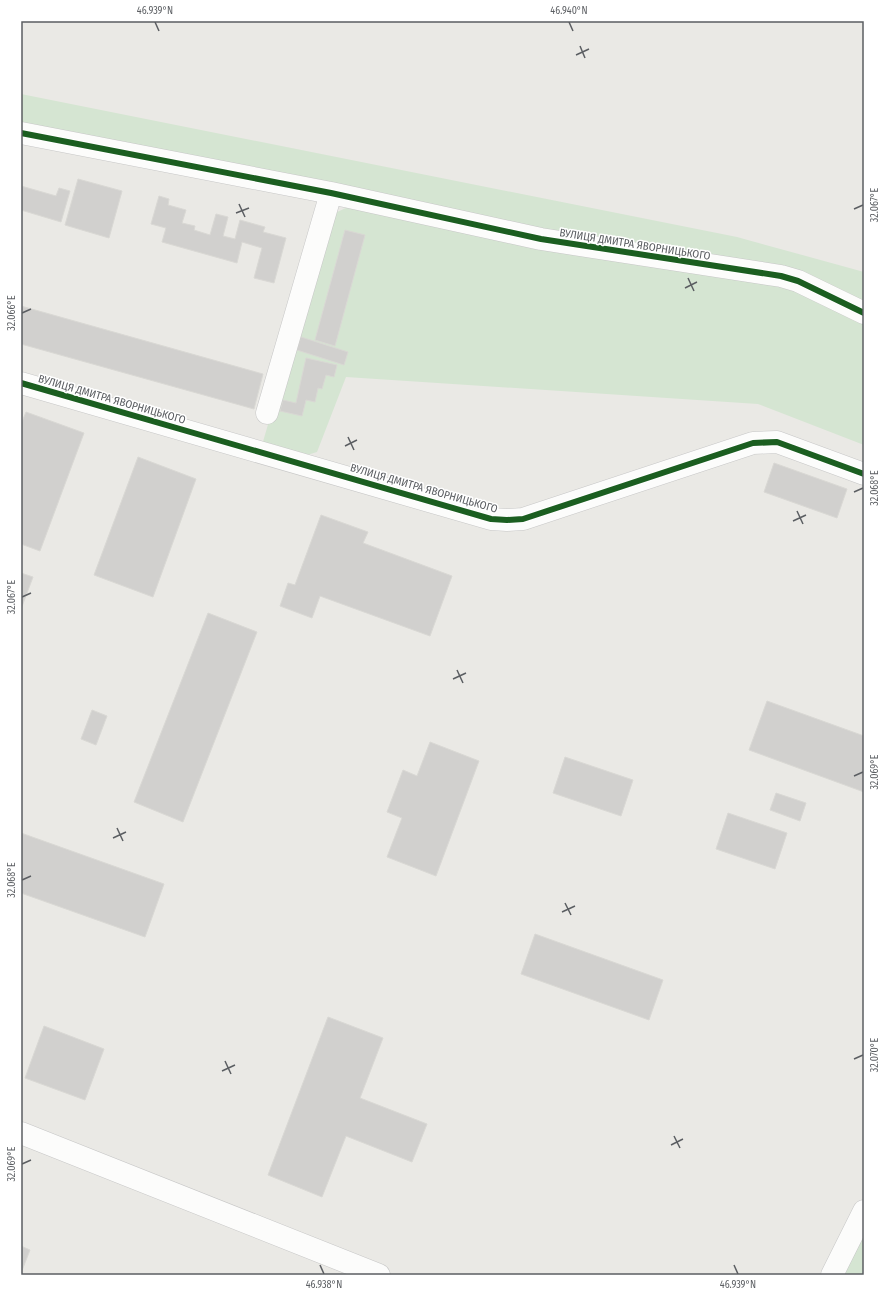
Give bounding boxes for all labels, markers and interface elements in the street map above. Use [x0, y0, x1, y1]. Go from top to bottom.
text: 46.939°N [137, 5, 173, 17]
text: 46.940°N [550, 5, 588, 17]
text: 32.067°E [869, 188, 881, 222]
street label: ВУЛИЦЯ ДМИТРА ЯВОРНИЦЬКОГО [558, 226, 711, 263]
text: 32.066°E [6, 295, 18, 331]
street label: ВУЛИЦЯ ДМИТРА ЯВОРНИЦЬКОГО [37, 372, 187, 427]
street label: ВУЛИЦЯ ДМИТРА ЯВОРНИЦЬКОГО [349, 461, 499, 516]
text: 32.068°E [869, 470, 881, 506]
text: 32.067°E [6, 580, 18, 614]
text: 32.069°E [869, 754, 881, 790]
text: 32.068°E [6, 862, 18, 898]
text: 32.070°E [869, 1037, 881, 1072]
text: 32.069°E [6, 1146, 18, 1182]
text: 46.938°N [306, 1279, 342, 1291]
text: 46.939°N [720, 1279, 756, 1291]

